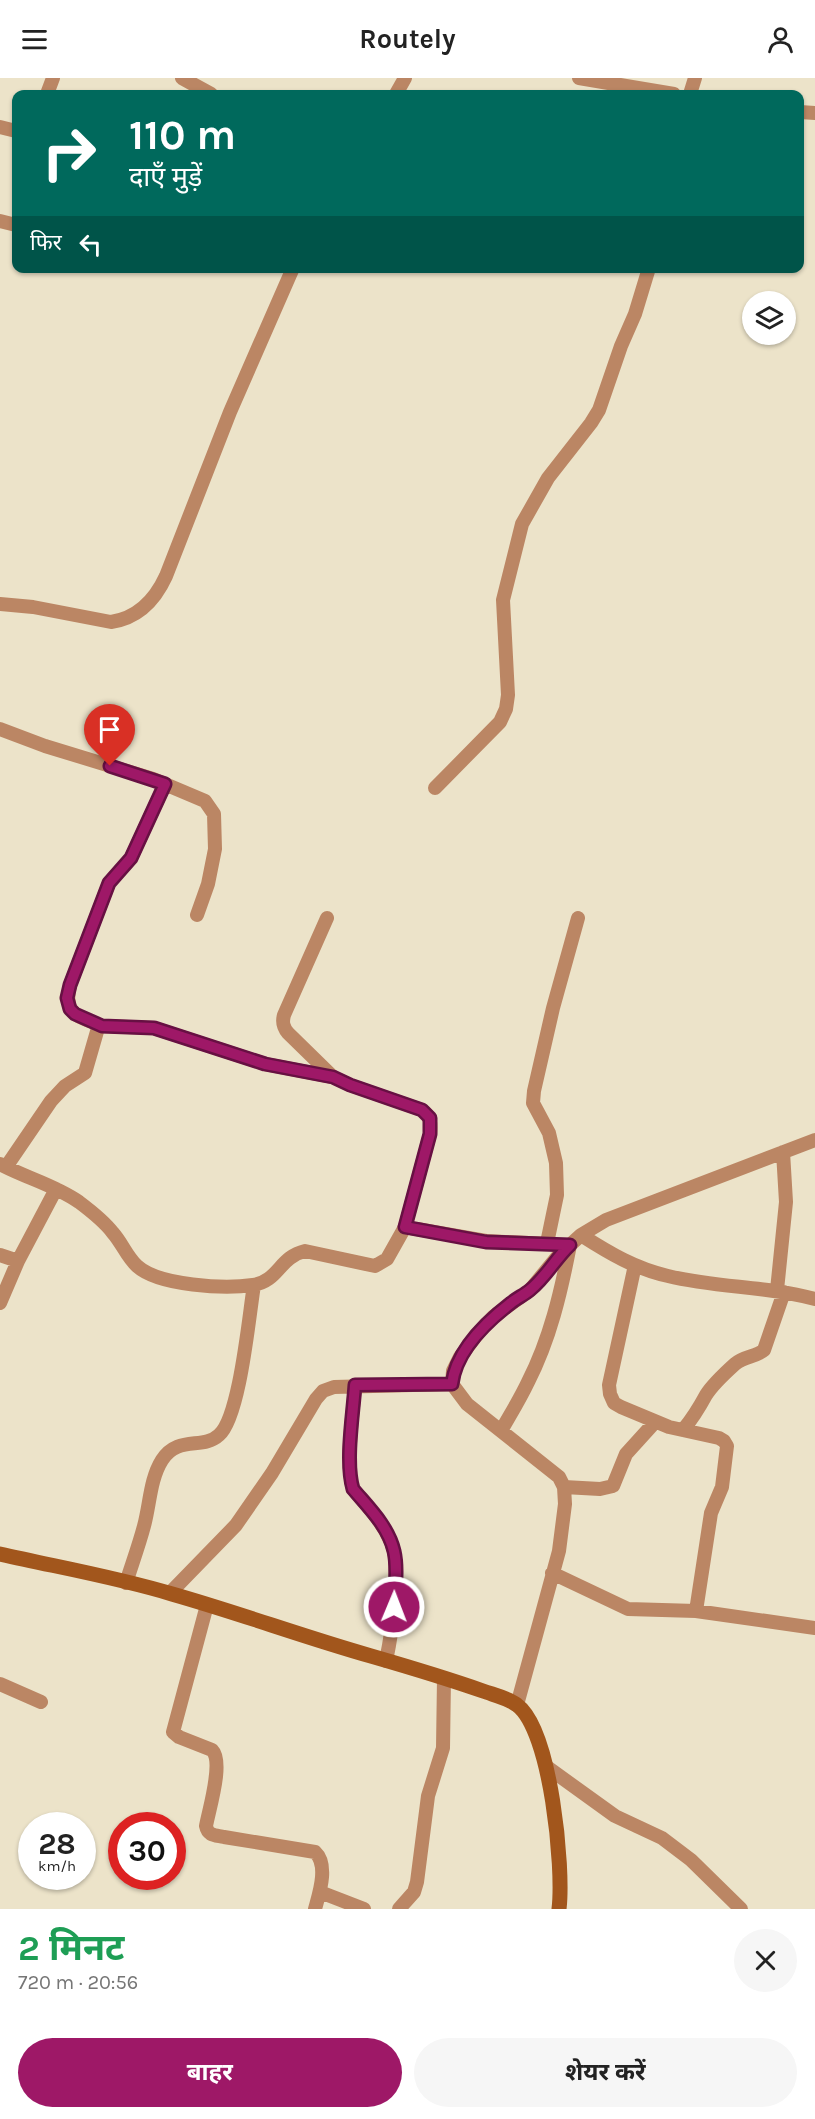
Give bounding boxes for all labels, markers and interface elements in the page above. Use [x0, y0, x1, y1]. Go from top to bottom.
icon: menu [18, 23, 51, 56]
text: Routely [359, 23, 456, 55]
icon: person [764, 23, 797, 56]
text: 110 m [129, 110, 236, 160]
icon: right [30, 114, 108, 192]
text: दाएँ मुड़ें [129, 161, 202, 193]
icon: left [74, 228, 107, 261]
text: फिर [30, 230, 62, 256]
map controls [742, 291, 796, 345]
button: layers [742, 291, 796, 345]
pin [84, 704, 135, 766]
icon: arrive [93, 713, 126, 746]
position arrow [362, 1575, 426, 1639]
speed limit sign: 30 [108, 1812, 186, 1890]
text: 28 [38, 1826, 76, 1862]
text: km/h [38, 1857, 76, 1875]
text: 2 मिनट [18, 1927, 124, 1969]
button: close [734, 1929, 797, 1992]
text: 720 m · 20:56 [18, 1971, 138, 1994]
button: बाहर [18, 2038, 402, 2107]
button: शेयर करें [414, 2038, 797, 2107]

